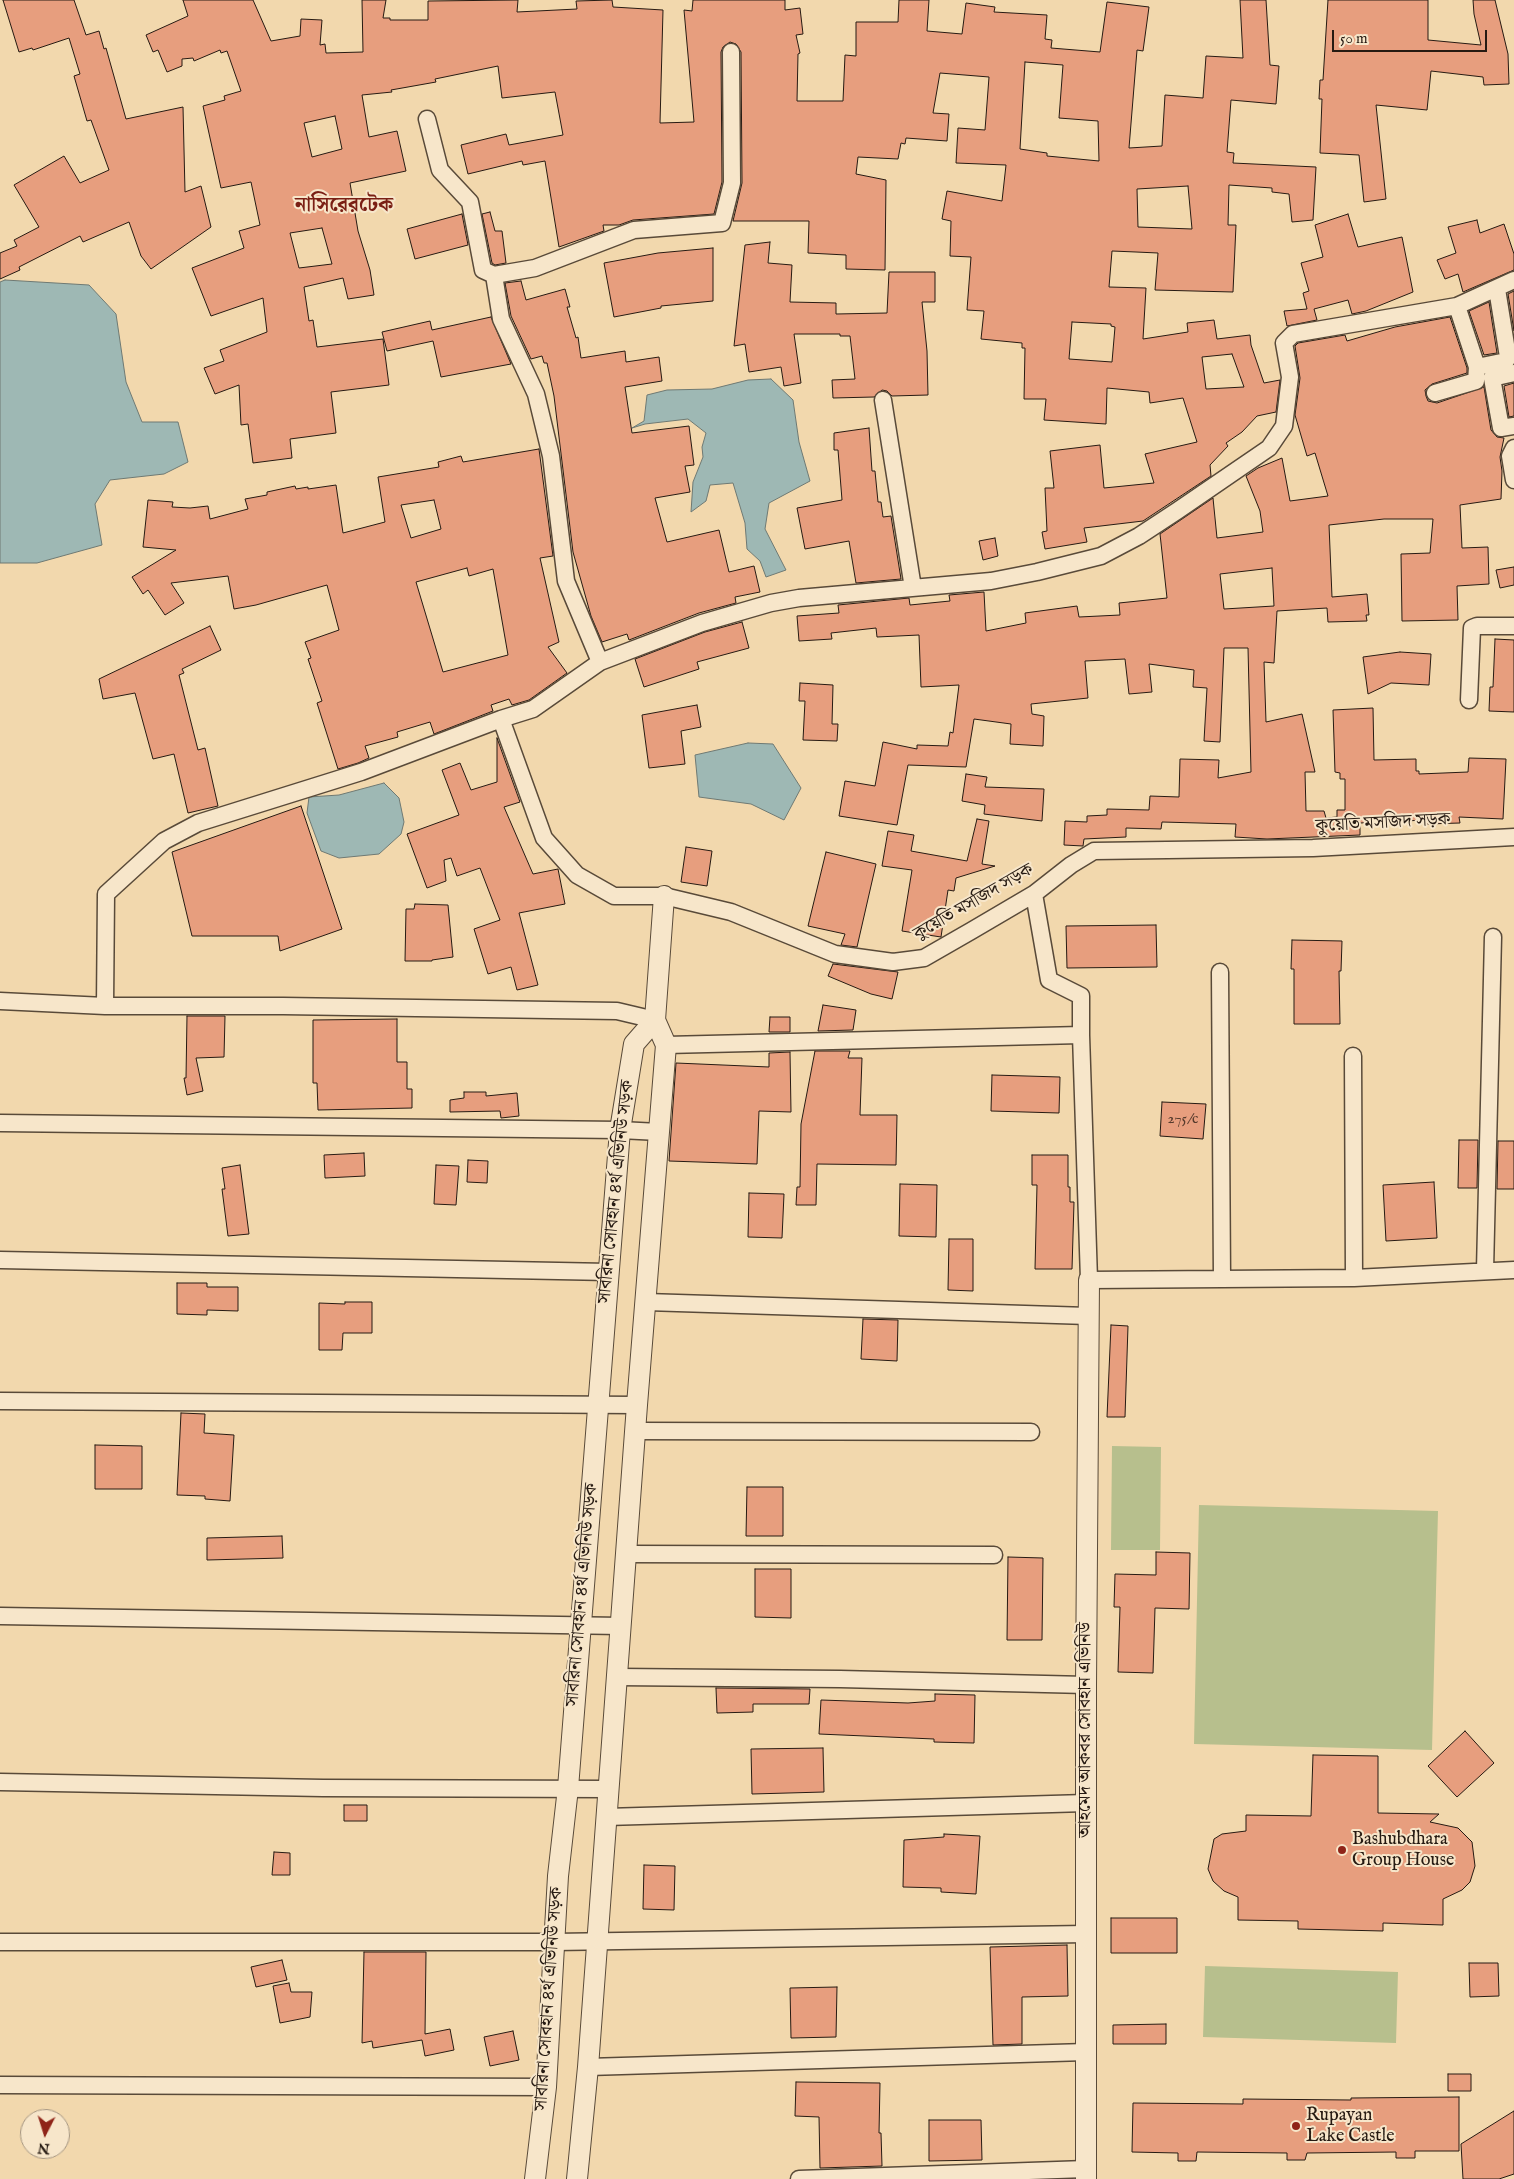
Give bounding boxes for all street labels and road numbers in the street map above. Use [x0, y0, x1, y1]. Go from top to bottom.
street label: কুয়েতি মসজিদ সড়ক [1315, 810, 1451, 838]
street label: কুয়েতি মসজিদ সড়ক [910, 860, 1038, 946]
street label: সাবরিনা সোবহান ৪র্থ এভিনিউ সড়ক [595, 1079, 639, 1305]
street label: সাবরিনা সোবহান ৪র্থ এভিনিউ সড়ক [562, 1482, 604, 1708]
street label: আহমেদ আকবর সোবহান এভিনিউ [1075, 1622, 1097, 1838]
street label: সাবরিনা সোবহান ৪র্থ এভিনিউ সড়ক [531, 1886, 569, 2112]

